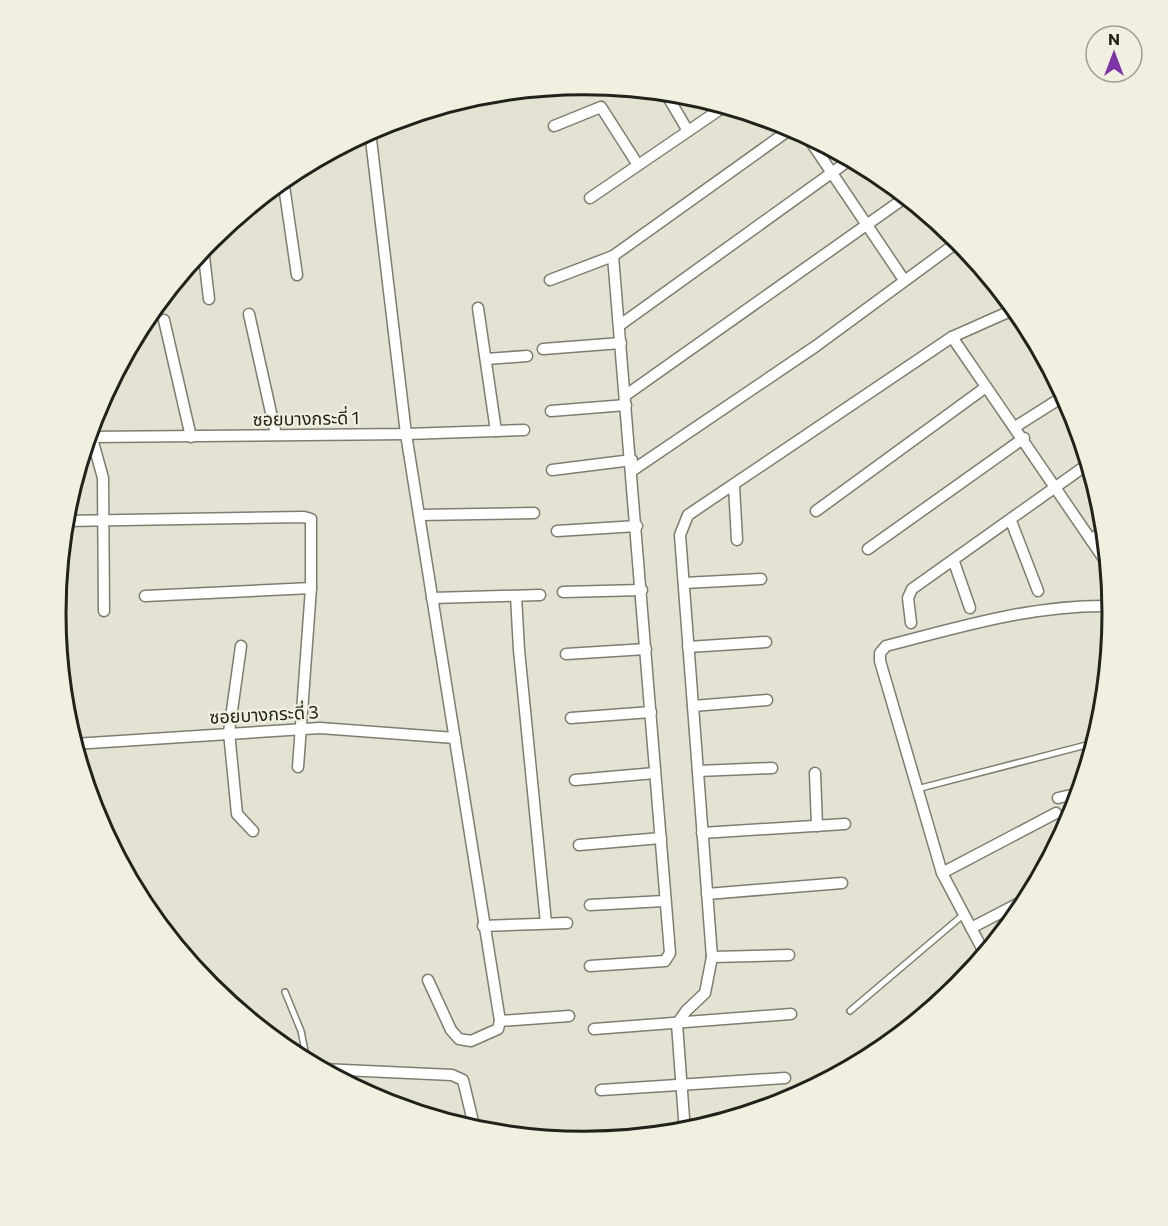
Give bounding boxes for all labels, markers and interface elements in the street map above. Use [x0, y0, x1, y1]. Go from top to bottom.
north arrow [1084, 24, 1144, 84]
text: N [1108, 29, 1120, 48]
street label: ซอยบางกระดี่ 1 [252, 405, 360, 430]
street label: ซอยบางกระดี่ 3 [209, 699, 319, 728]

